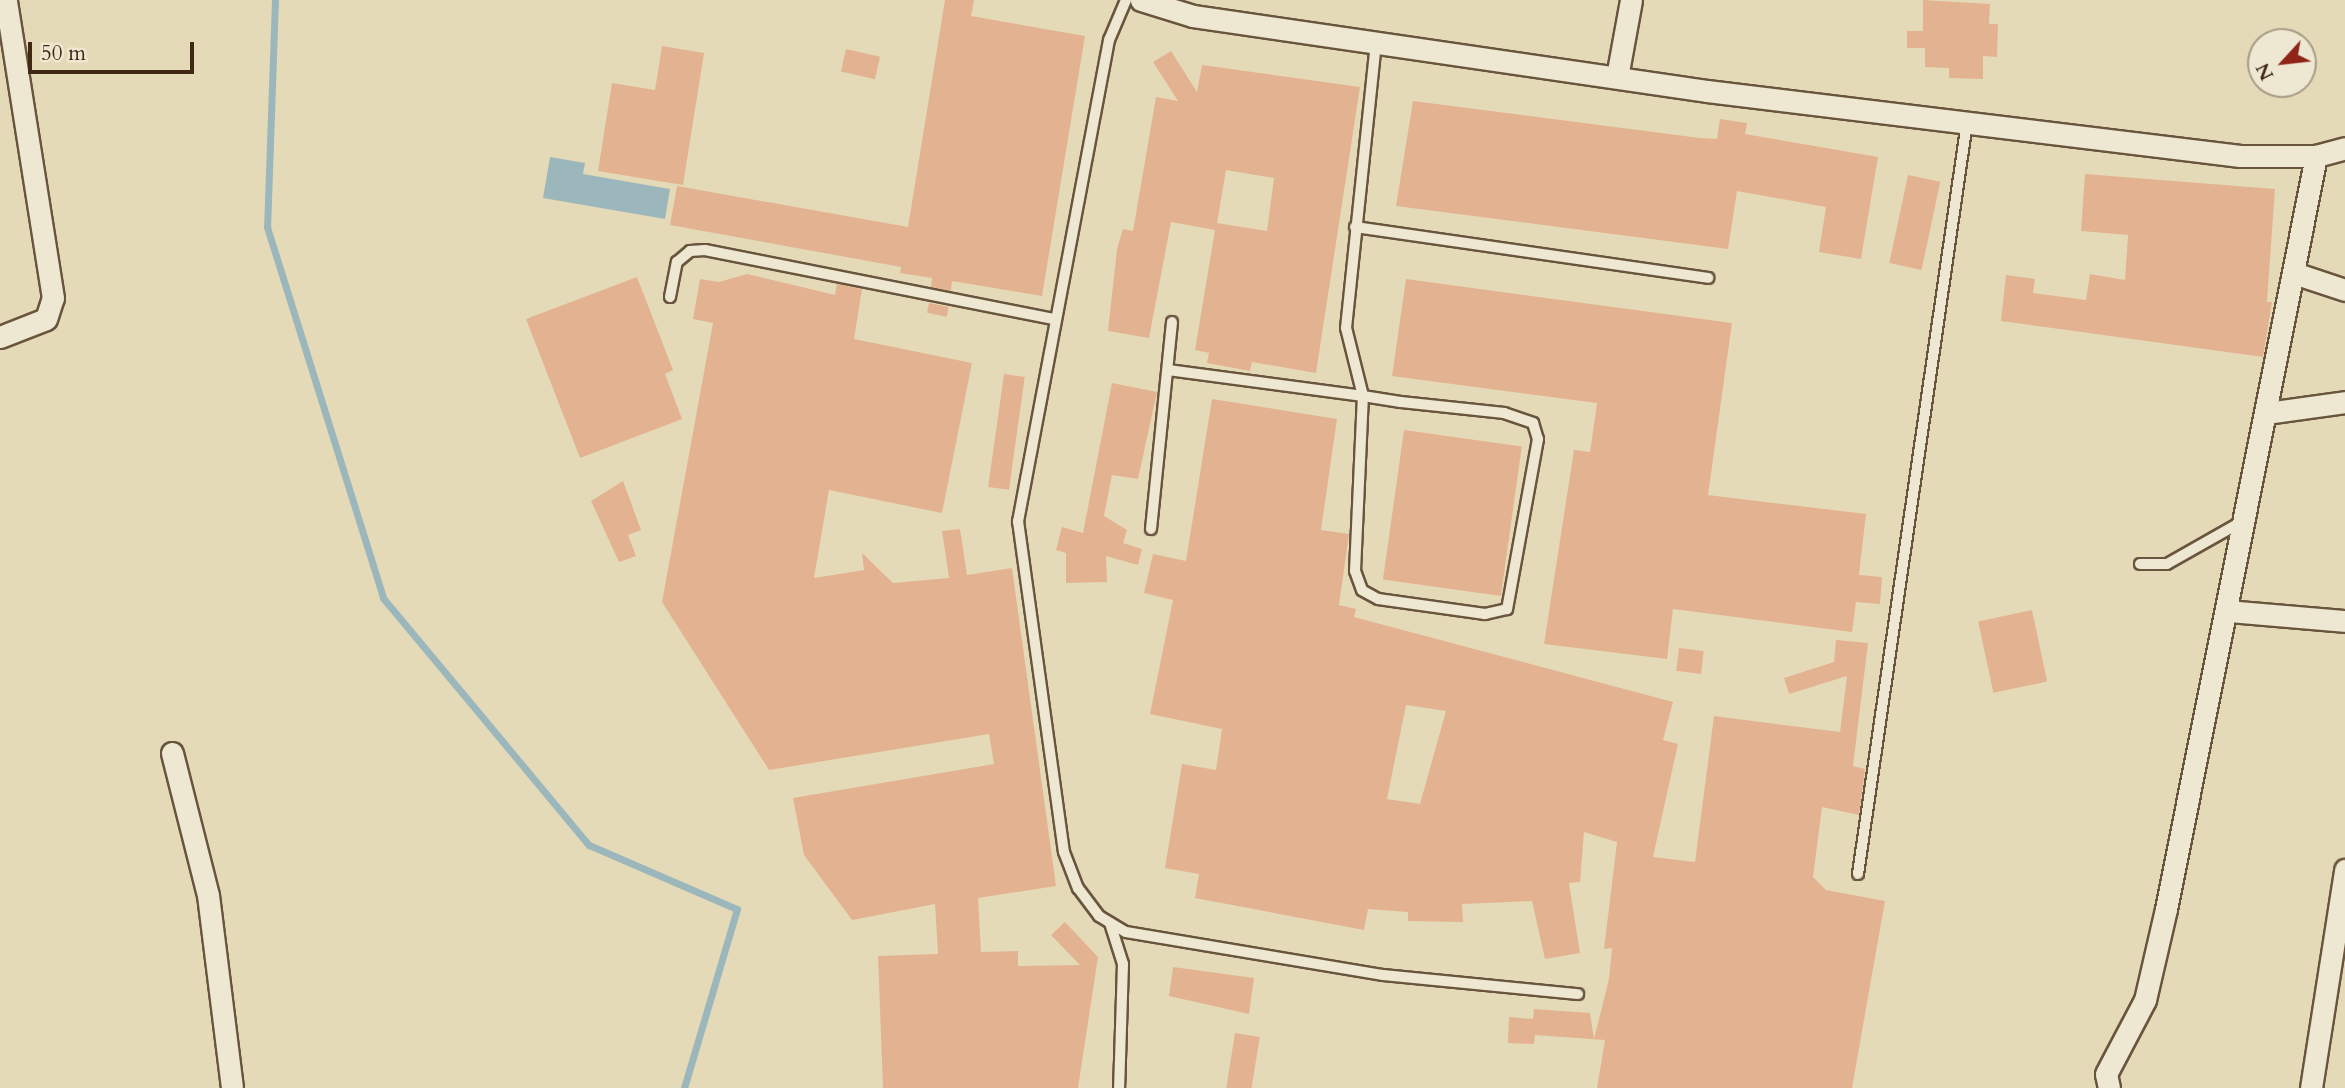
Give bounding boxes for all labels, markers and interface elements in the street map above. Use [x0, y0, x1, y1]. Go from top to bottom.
scale bar [32, 28, 198, 72]
north arrow [2247, 28, 2317, 98]
text: 50 m [41, 39, 86, 68]
text: N [2250, 58, 2280, 85]

